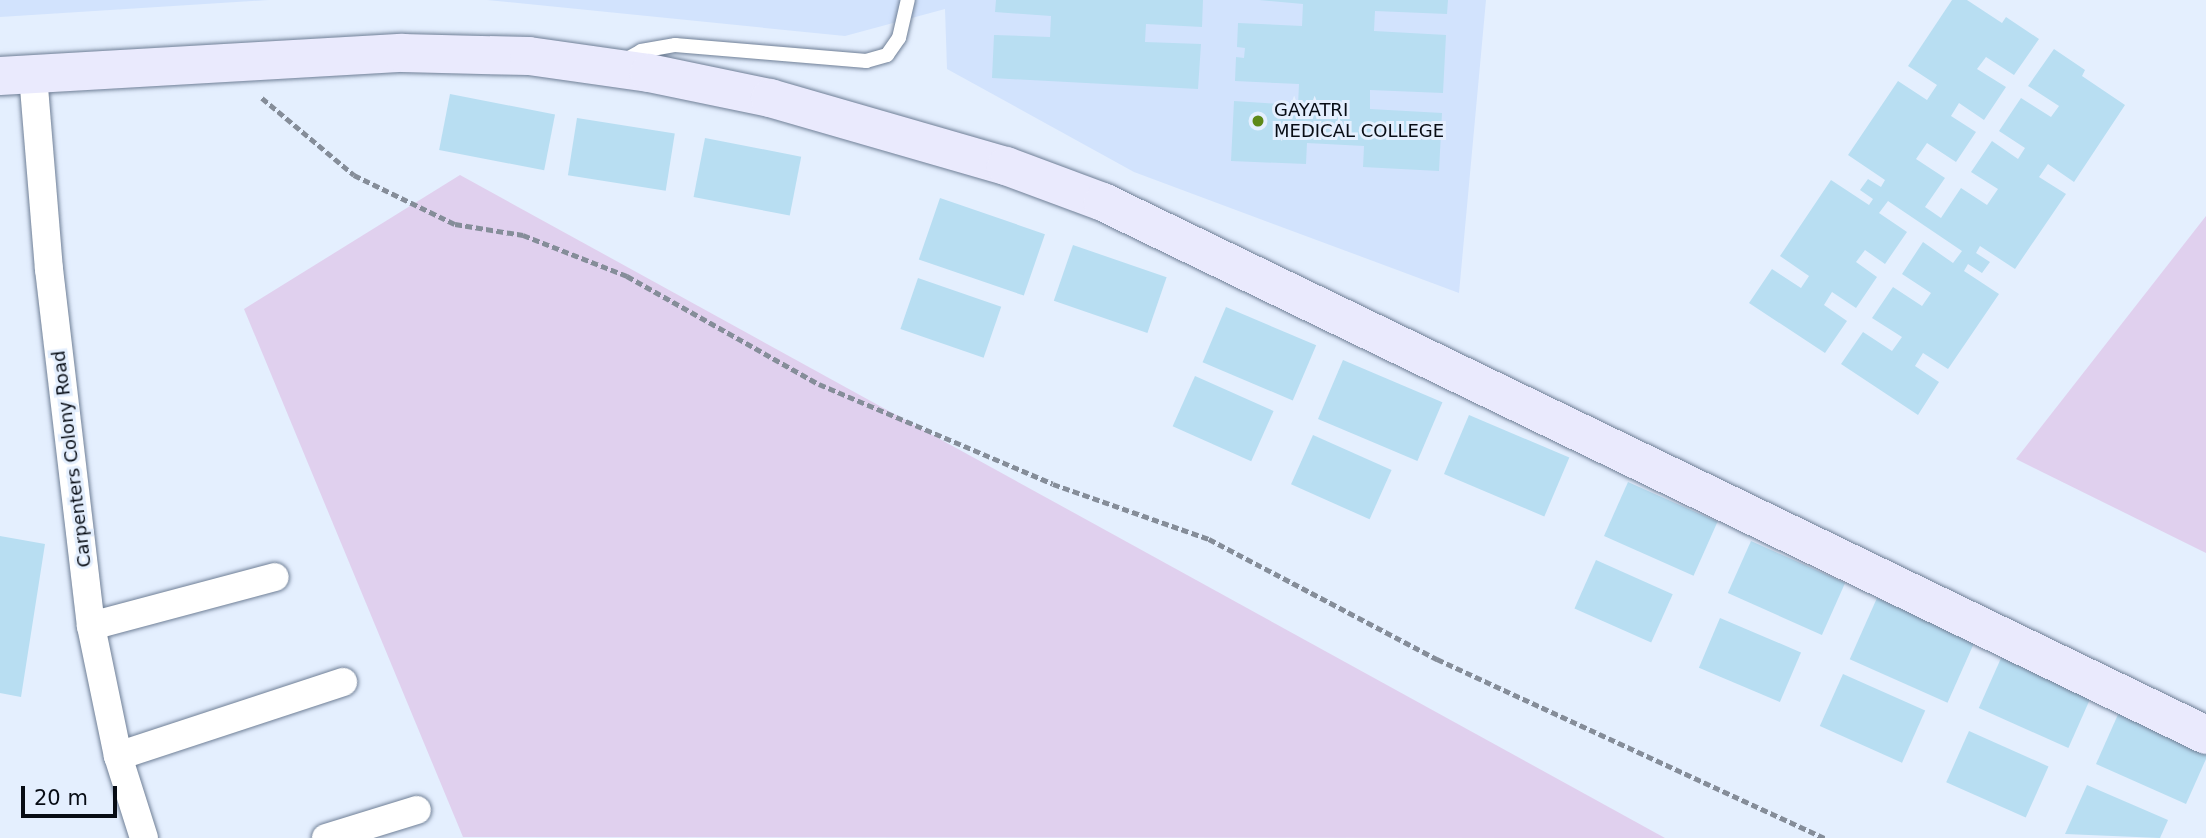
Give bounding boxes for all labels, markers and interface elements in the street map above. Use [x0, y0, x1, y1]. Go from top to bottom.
place label: GAYATRI MEDICAL COLLEGE [1274, 100, 1444, 142]
marker: GAYATRI MEDICAL COLLEGE [1248, 111, 1268, 131]
street label: Carpenters Colony Road [48, 349, 96, 569]
scale bar [24, 772, 121, 816]
text: 20 m [34, 786, 88, 810]

